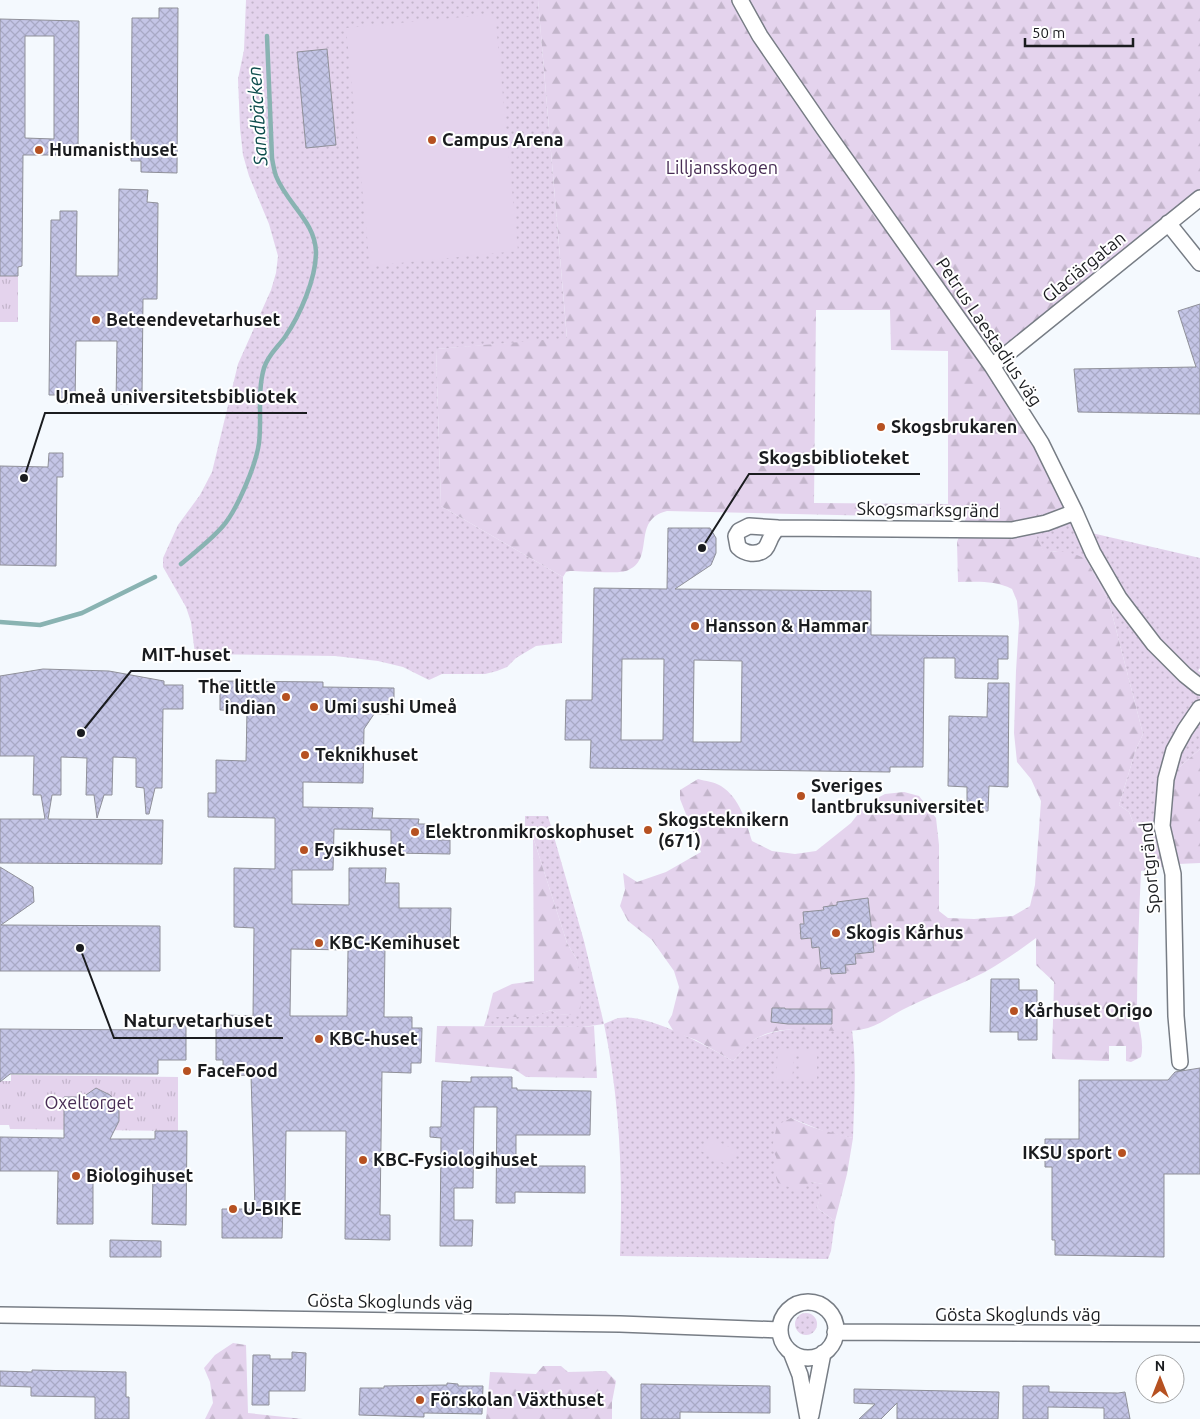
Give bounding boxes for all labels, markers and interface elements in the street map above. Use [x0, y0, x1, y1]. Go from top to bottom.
scale bar [1025, 15, 1132, 47]
text: 50 m [1032, 24, 1065, 41]
water label: Sandbäcken [243, 65, 272, 168]
place label: Campus Arena [442, 129, 564, 149]
marker: Campus Arena [426, 134, 438, 146]
place label: Humanisthuset [49, 139, 178, 159]
marker: Humanisthuset [33, 144, 45, 156]
park label: Lilljansskogen [666, 157, 778, 177]
street label: Glaciärgatan [1038, 227, 1129, 306]
street label: Petrus Laestadius väg [933, 254, 1047, 409]
place label: Beteendevetarhuset [106, 309, 281, 329]
marker: Beteendevetarhuset [90, 314, 102, 326]
callout: Umeå universitetsbibliotek [45, 379, 307, 413]
text: Umeå universitetsbibliotek [55, 385, 297, 407]
place label: Skogsbrukaren [891, 416, 1017, 436]
marker: Skogsbrukaren [875, 421, 887, 433]
callout: Skogsbiblioteket [749, 440, 920, 474]
text: Skogsbiblioteket [759, 446, 910, 468]
street label: Skogsmarksgränd [857, 498, 999, 520]
place label: Hansson & Hammar [705, 615, 869, 635]
marker: Hansson & Hammar [689, 620, 701, 632]
callout: MIT-huset [131, 637, 241, 671]
text: MIT-huset [141, 643, 231, 665]
place label: The little indian [198, 676, 276, 717]
marker: The little indian [280, 691, 292, 703]
place label: Umi sushi Umeå [324, 696, 457, 716]
marker: Umi sushi Umeå [308, 701, 320, 713]
place label: Teknikhuset [315, 744, 419, 764]
marker: Teknikhuset [299, 749, 311, 761]
place label: Sveriges lantbruksuniversitet [811, 775, 984, 816]
marker: Sveriges lantbruksuniversitet [795, 790, 807, 802]
place label: Skogsteknikern (671) [658, 809, 789, 851]
place label: Elektronmikroskophuset [425, 821, 634, 841]
street label: Sportgränd [1135, 822, 1163, 915]
marker: Skogsteknikern (671) [642, 824, 654, 836]
marker: Elektronmikroskophuset [409, 826, 421, 838]
place label: Fysikhuset [314, 839, 405, 859]
marker: Fysikhuset [298, 844, 310, 856]
place label: Skogis Kårhus [846, 922, 964, 942]
marker: Skogis Kårhus [830, 927, 842, 939]
place label: KBC-Kemihuset [329, 932, 460, 952]
marker: KBC-Kemihuset [313, 937, 325, 949]
place label: Kårhuset Origo [1024, 1000, 1153, 1020]
callout: Naturvetarhuset [114, 1004, 283, 1038]
marker: Kårhuset Origo [1008, 1005, 1020, 1017]
text: Naturvetarhuset [123, 1009, 273, 1031]
place label: KBC-huset [329, 1028, 418, 1048]
marker: KBC-huset [313, 1033, 325, 1045]
place label: FaceFood [197, 1060, 278, 1080]
marker: FaceFood [181, 1065, 193, 1077]
park label: Oxeltorget [44, 1092, 134, 1112]
place label: IKSU sport [1022, 1142, 1112, 1162]
marker: IKSU sport [1116, 1147, 1128, 1159]
place label: KBC-Fysiologihuset [373, 1149, 538, 1169]
marker: KBC-Fysiologihuset [357, 1154, 369, 1166]
place label: Biologihuset [86, 1165, 194, 1185]
marker: Biologihuset [70, 1170, 82, 1182]
place label: U-BIKE [243, 1198, 302, 1218]
marker: U-BIKE [227, 1203, 239, 1215]
street label: Gösta Skoglunds väg [307, 1290, 473, 1312]
street label: Gösta Skoglunds väg [935, 1304, 1101, 1324]
north arrow [1135, 1354, 1185, 1404]
text: N [1155, 1358, 1165, 1374]
place label: Förskolan Växthuset [430, 1389, 604, 1409]
marker: Förskolan Växthuset [414, 1394, 426, 1406]

